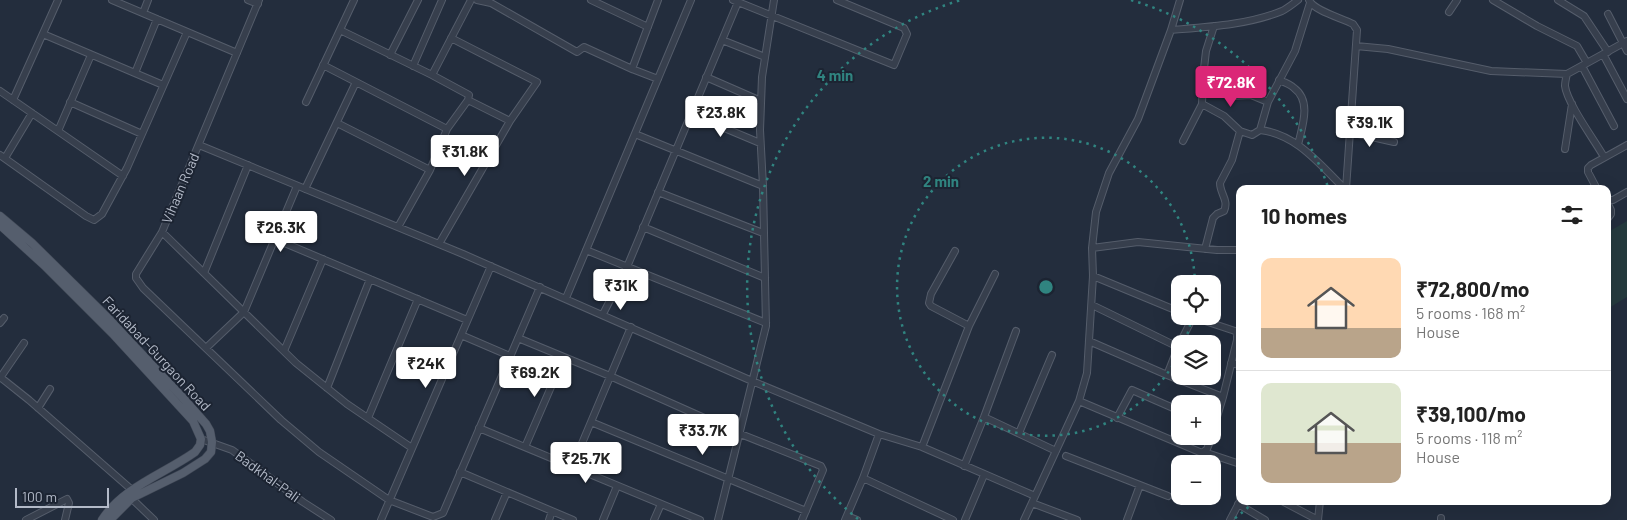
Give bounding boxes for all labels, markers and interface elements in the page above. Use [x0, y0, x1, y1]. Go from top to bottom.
text: 4 min [817, 66, 853, 84]
pin: ₹72.8K [1190, 66, 1272, 108]
text: ₹72.8K [1206, 72, 1256, 91]
pin: ₹23.8K [680, 96, 762, 138]
text: ₹23.8K [696, 102, 746, 121]
pin: ₹39.1K [1329, 106, 1411, 148]
text: ₹39.1K [1347, 112, 1393, 131]
pin: ₹31.8K [424, 134, 506, 177]
text: ₹31.8K [442, 141, 488, 160]
street label: Vihaan Road [158, 150, 202, 226]
text: 2 min [923, 172, 959, 190]
icon: filters [1558, 201, 1586, 229]
text: 10 homes [1261, 203, 1347, 228]
pin: ₹26.3K [240, 210, 322, 253]
text: ₹26.3K [256, 217, 306, 236]
pin: ₹31K [591, 268, 651, 311]
text: ₹31K [604, 275, 638, 294]
map controls [1171, 275, 1221, 505]
button: locate [1171, 275, 1221, 325]
text: ₹72,800/mo [1416, 276, 1530, 301]
centre of rings [1037, 278, 1055, 296]
icon: home [1301, 278, 1361, 338]
street label: Faridabad-Gurgaon Road [99, 292, 215, 414]
text: 5 rooms · 168 m² [1416, 303, 1525, 322]
text: House [1416, 322, 1460, 341]
button: layers [1171, 335, 1221, 385]
pin: ₹24K [396, 346, 456, 389]
text: ₹24K [407, 353, 445, 372]
pin: ₹69.2K [494, 356, 576, 398]
text: ₹69.2K [510, 362, 560, 381]
button: + [1171, 395, 1221, 445]
text: ₹39,100/mo [1416, 401, 1526, 426]
icon: home [1301, 403, 1361, 463]
pin: ₹33.7K [662, 414, 744, 456]
text: ₹33.7K [679, 420, 727, 439]
text: 5 rooms · 118 m² [1416, 428, 1523, 447]
pin: ₹25.7K [545, 442, 627, 484]
street label: Badkhal-Pali [232, 447, 304, 505]
text: House [1416, 447, 1460, 466]
text: ₹25.7K [561, 448, 611, 467]
button: − [1171, 455, 1221, 505]
scale bar [15, 485, 109, 508]
text: 100 m [22, 488, 57, 505]

